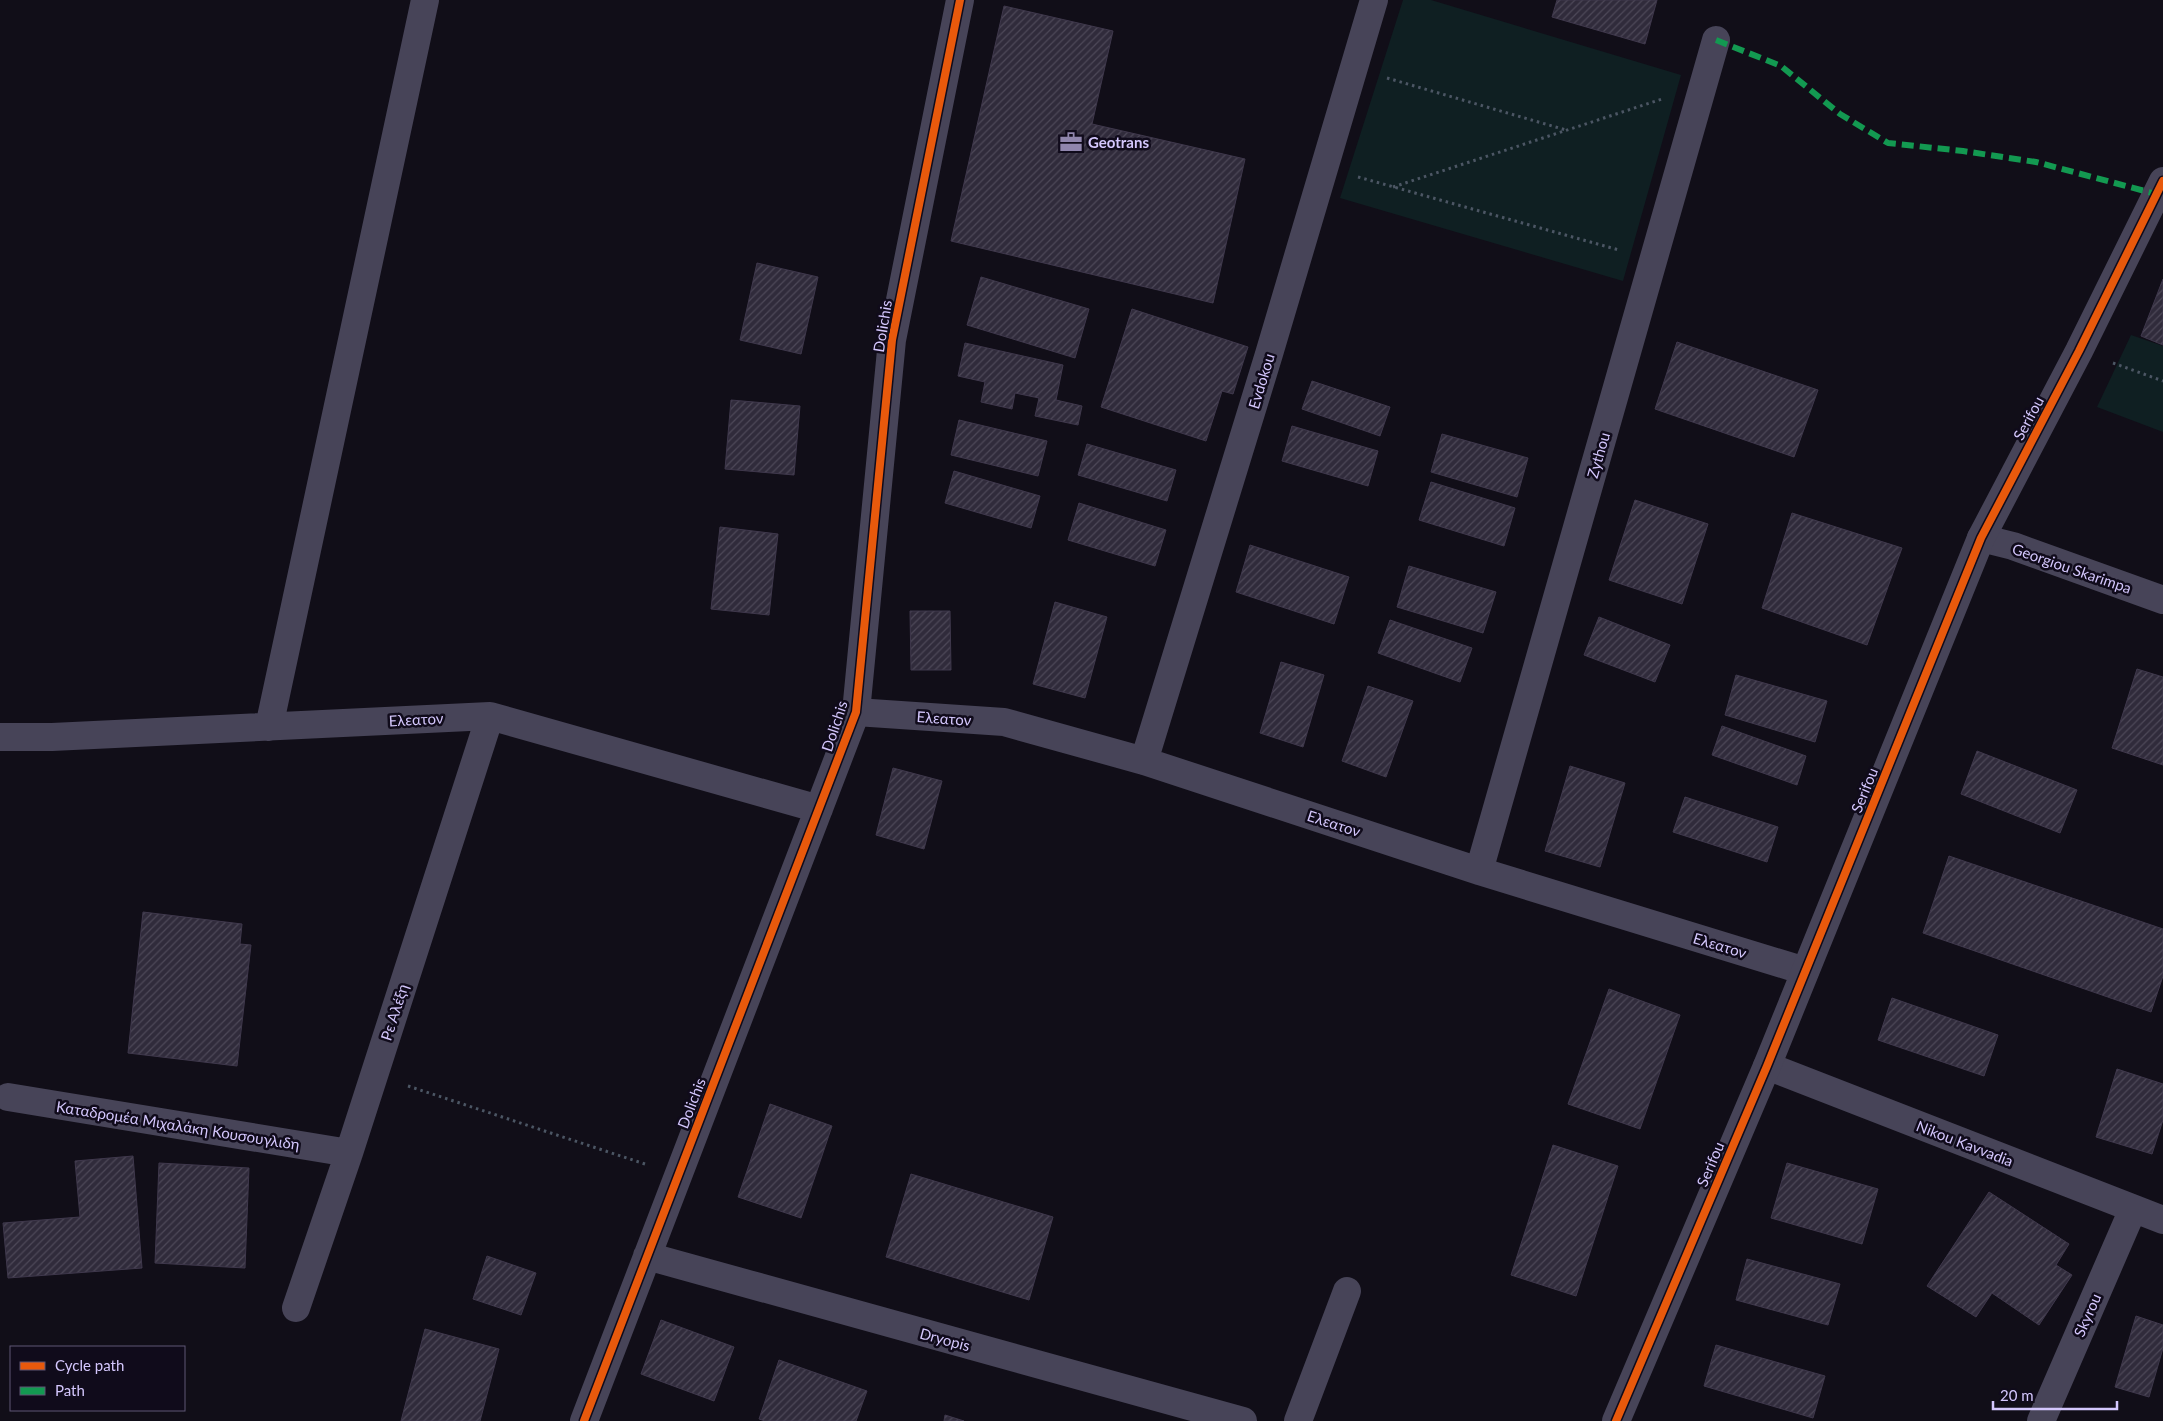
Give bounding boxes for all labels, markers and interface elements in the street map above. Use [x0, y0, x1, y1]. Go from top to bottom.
office icon: Geotrans [1058, 129, 1084, 155]
place label: Geotrans [1088, 133, 1149, 151]
street label: Dolichis [869, 299, 895, 353]
street label: Evdokou [1244, 351, 1278, 411]
street label: Serifou [2009, 393, 2047, 443]
street label: Zythou [1583, 430, 1613, 480]
street label: Georgiou Skarimpa [2010, 539, 2134, 597]
street label: Dolichis [817, 698, 851, 754]
street label: Ελεατον [916, 707, 972, 729]
street label: Ελεατον [388, 709, 444, 729]
street label: Serifou [1847, 765, 1881, 815]
street label: Ελεατον [1305, 806, 1363, 840]
street label: Ελεατον [1691, 928, 1749, 962]
street label: Ρε Αλέξη [376, 981, 413, 1043]
street label: Dolichis [673, 1075, 709, 1131]
street label: Καταδρομέα Μιχαλάκη Κουσουγλιδη [55, 1097, 301, 1153]
street label: Nikou Kavvadia [1914, 1116, 2016, 1170]
street label: Serifou [1693, 1139, 1727, 1189]
street label: Skyrou [2070, 1291, 2104, 1339]
street label: Dryopis [918, 1324, 972, 1354]
legend [10, 1346, 185, 1411]
text: Cycle path [55, 1356, 124, 1374]
scale bar [1993, 1378, 2117, 1410]
text: Path [55, 1381, 85, 1399]
text: 20 m [2000, 1386, 2034, 1404]

